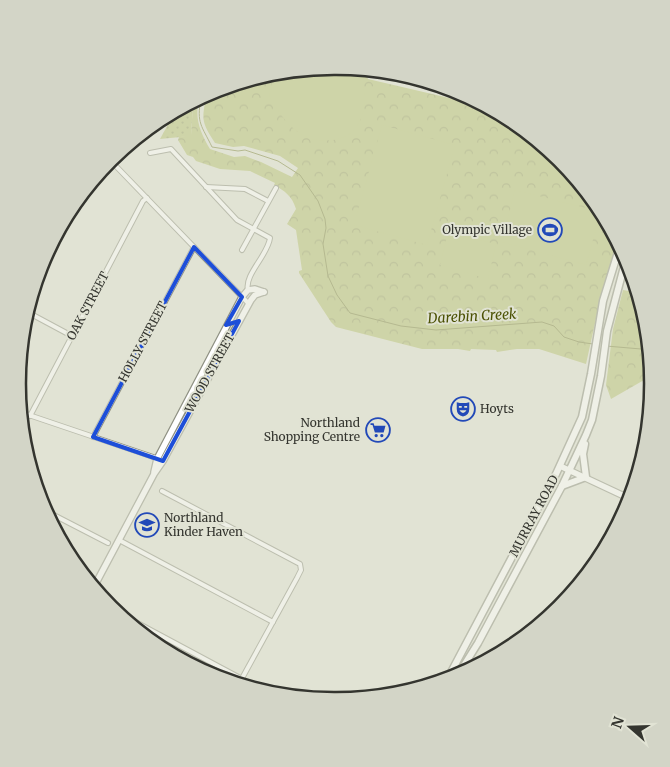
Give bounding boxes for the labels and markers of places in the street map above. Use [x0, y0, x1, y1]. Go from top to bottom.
sports icon: Olympic Village [537, 217, 563, 243]
place label: Olympic Village [442, 222, 532, 237]
theatre icon: Hoyts [450, 396, 476, 422]
place label: Hoyts [480, 401, 514, 416]
place label: Northland Shopping Centre [264, 415, 360, 444]
supermarket icon: Northland Shopping Centre [365, 417, 391, 443]
place label: Northland Kinder Haven [164, 510, 243, 539]
school or university icon: Northland Kinder Haven [134, 512, 160, 538]

